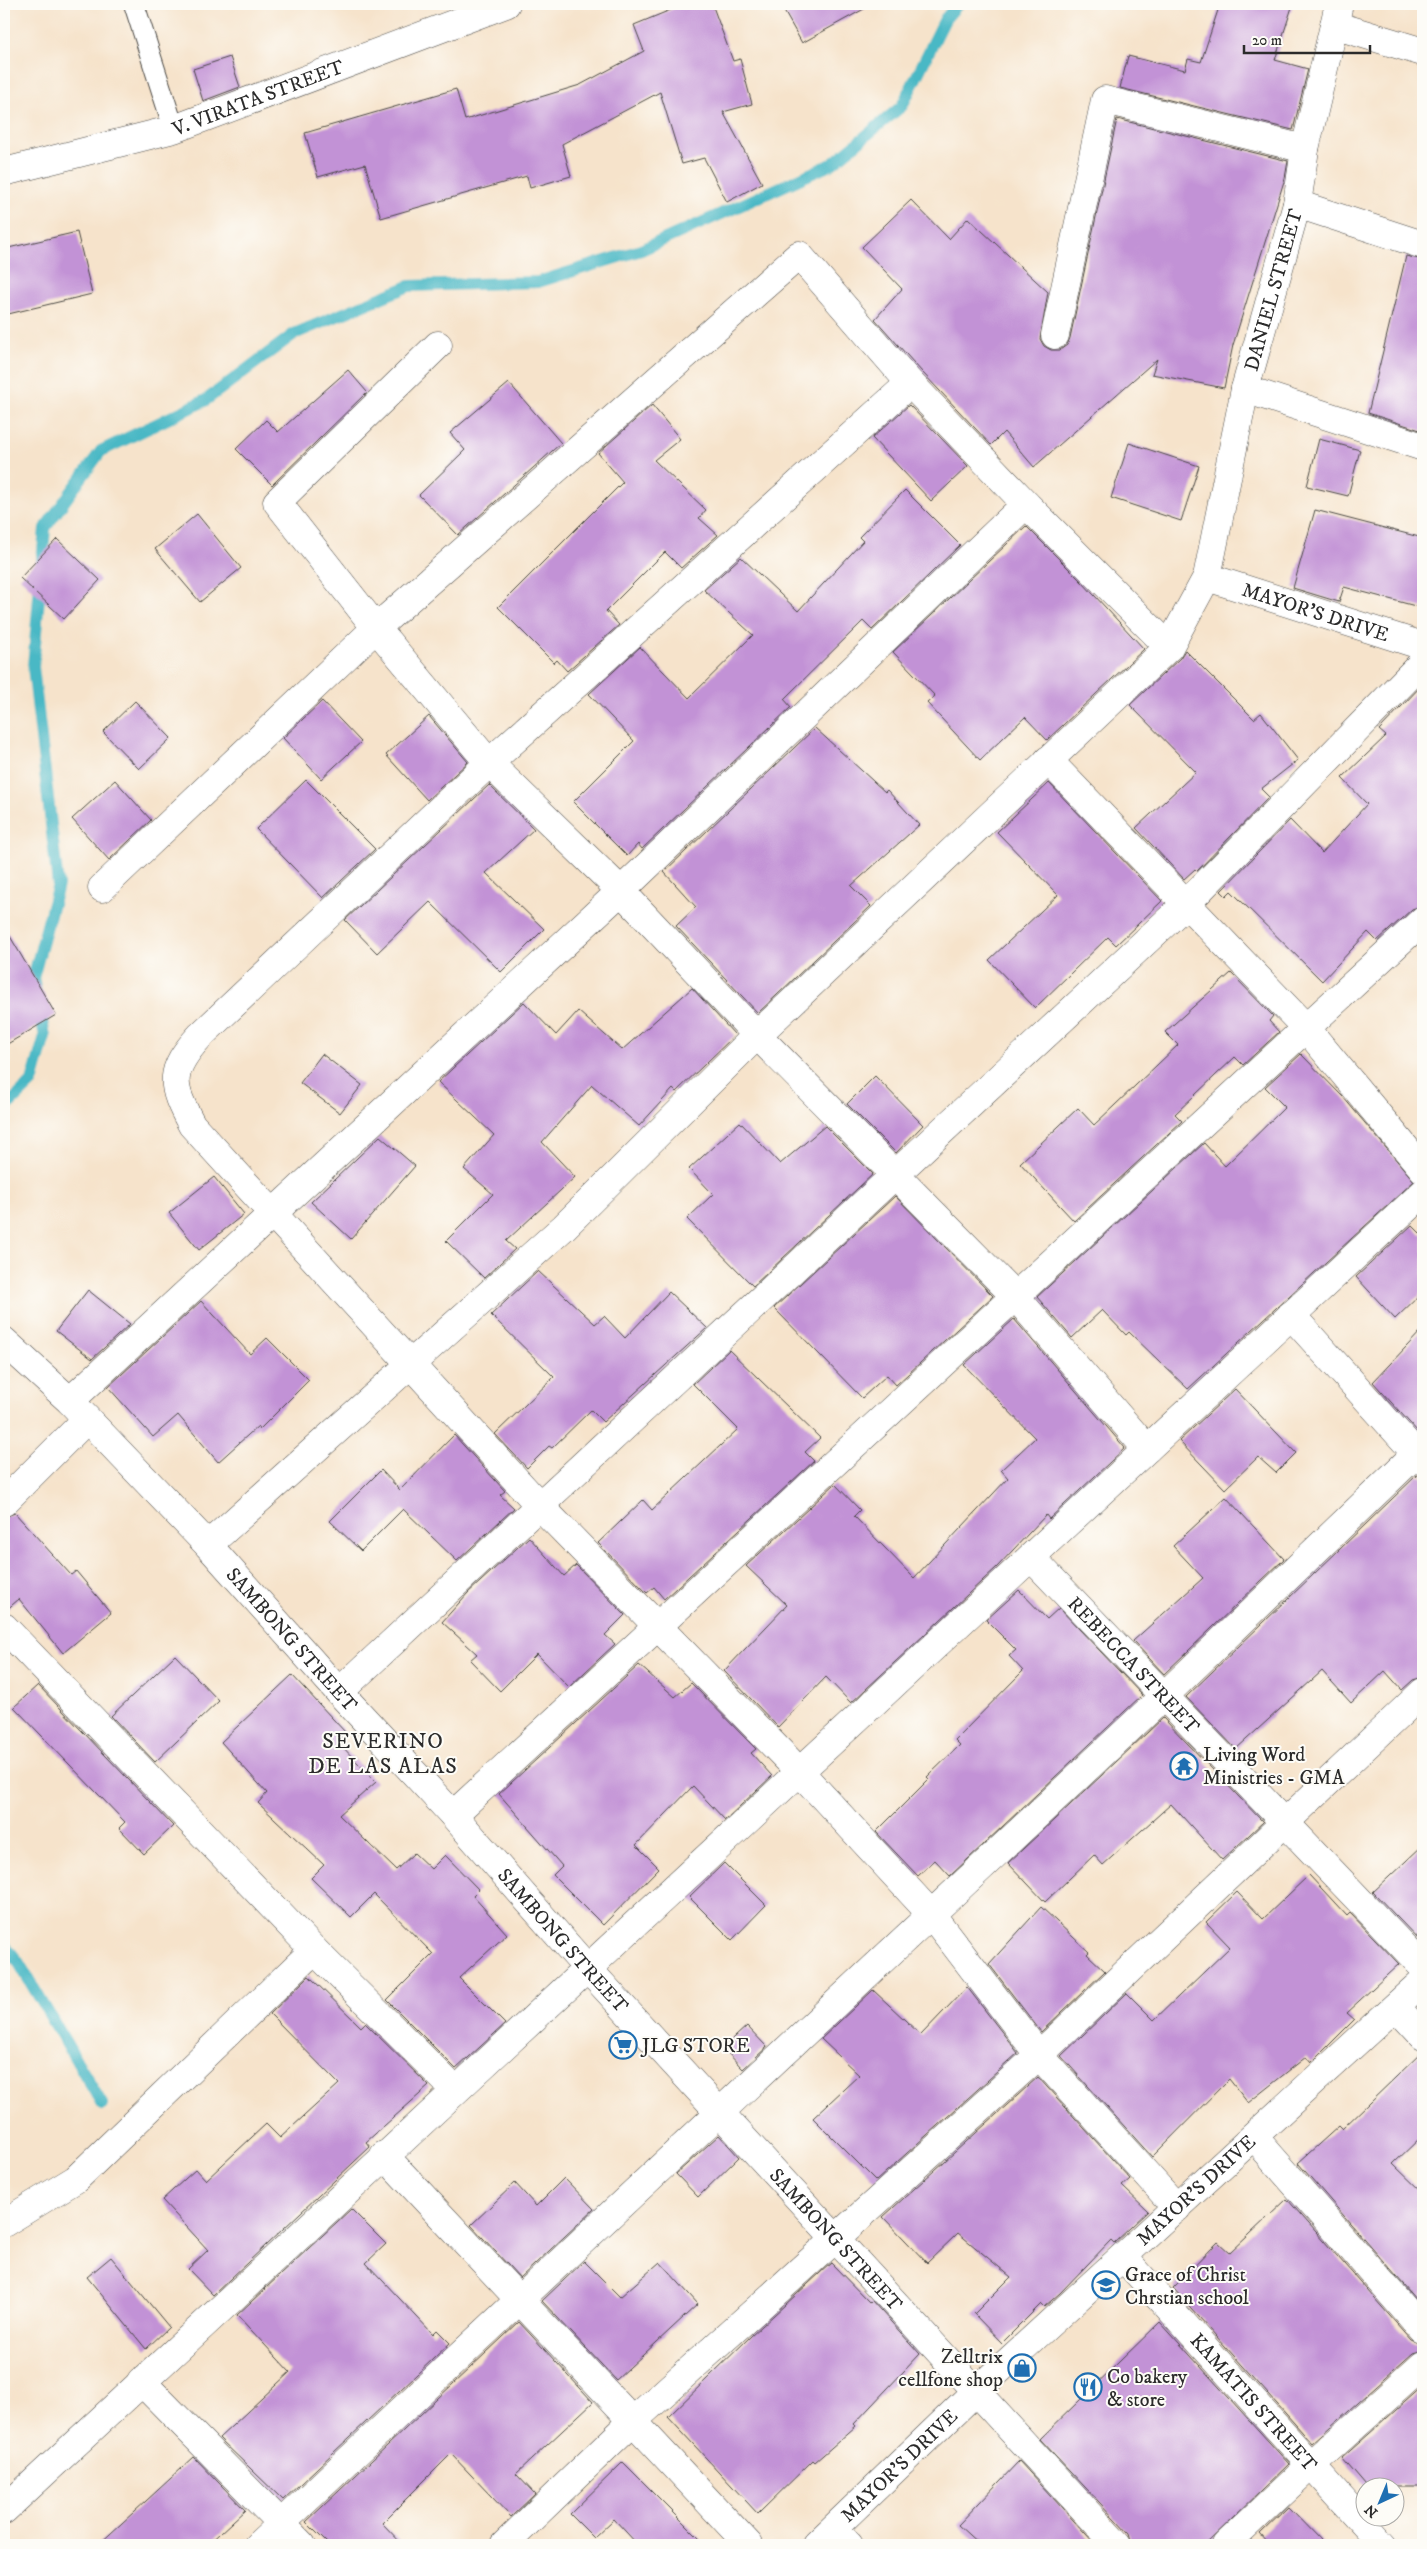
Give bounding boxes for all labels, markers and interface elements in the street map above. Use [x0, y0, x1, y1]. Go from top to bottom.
scale bar [1244, 22, 1371, 54]
text: 20 m [1252, 31, 1282, 50]
street label: V. VIRATA STREET [168, 55, 348, 143]
street label: DANIEL STREET [1240, 206, 1309, 374]
street label: MAYOR'S DRIVE [1239, 578, 1392, 648]
street label: SAMBONG STREET [220, 1563, 362, 1718]
street label: REBECCA STREET [1062, 1592, 1204, 1740]
district label: SEVERINO DE LAS ALAS [308, 1728, 458, 1780]
place label: Living Word Ministries - GMA [1203, 1743, 1345, 1791]
temple icon: Living Word Ministries - GMA [1169, 1751, 1199, 1781]
street label: SAMBONG STREET [491, 1864, 633, 2019]
supermarket icon: JLG STORE [608, 2030, 638, 2060]
place label: JLG STORE [640, 2034, 750, 2059]
street label: MAYOR'S DRIVE [1132, 2130, 1261, 2252]
street label: SAMBONG STREET [763, 2164, 907, 2317]
place label: Grace of Christ Chrstian school [1125, 2263, 1249, 2311]
school or university icon: Grace of Christ Chrstian school [1091, 2270, 1121, 2300]
street label: KAMATIS STREET [1184, 2329, 1322, 2477]
place label: Zelltrix cellfone shop [898, 2345, 1003, 2393]
shop icon: Zelltrix cellfone shop [1007, 2353, 1037, 2383]
place label: Co bakery & store [1107, 2365, 1188, 2413]
restaurant icon: Co bakery & store [1073, 2372, 1103, 2402]
street label: MAYOR'S DRIVE [836, 2404, 964, 2528]
north arrow [1354, 2476, 1404, 2526]
text: N [1361, 2500, 1382, 2521]

